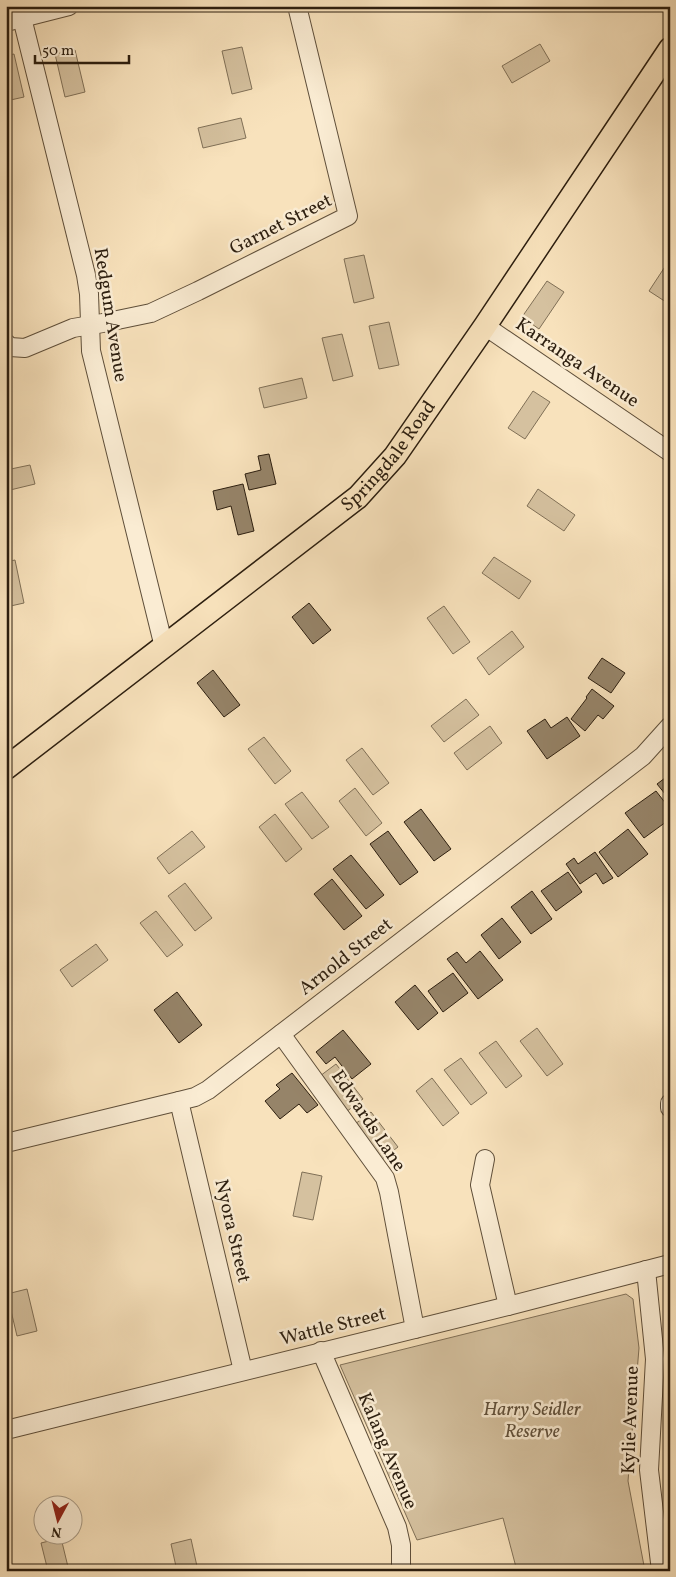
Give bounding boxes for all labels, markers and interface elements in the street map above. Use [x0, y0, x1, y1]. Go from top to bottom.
scale bar [35, 32, 129, 64]
text: 50 m [42, 41, 74, 62]
street label: Garnet Street [225, 188, 337, 262]
street label: Redgum Avenue [87, 246, 133, 384]
street label: Karranga Avenue [510, 312, 644, 414]
street label: Springdale Road [336, 396, 442, 518]
street label: Arnold Street [294, 912, 399, 1002]
street label: Edwards Lane [324, 1065, 412, 1177]
street label: Nyora Street [207, 1177, 257, 1286]
street label: Wattle Street [277, 1301, 389, 1353]
street label: Kylie Avenue [616, 1365, 646, 1475]
street label: Kalang Avenue [351, 1389, 423, 1513]
park label: Harry Seidler Reserve [483, 1397, 582, 1445]
north arrow [32, 1494, 82, 1544]
text: N [50, 1521, 63, 1541]

